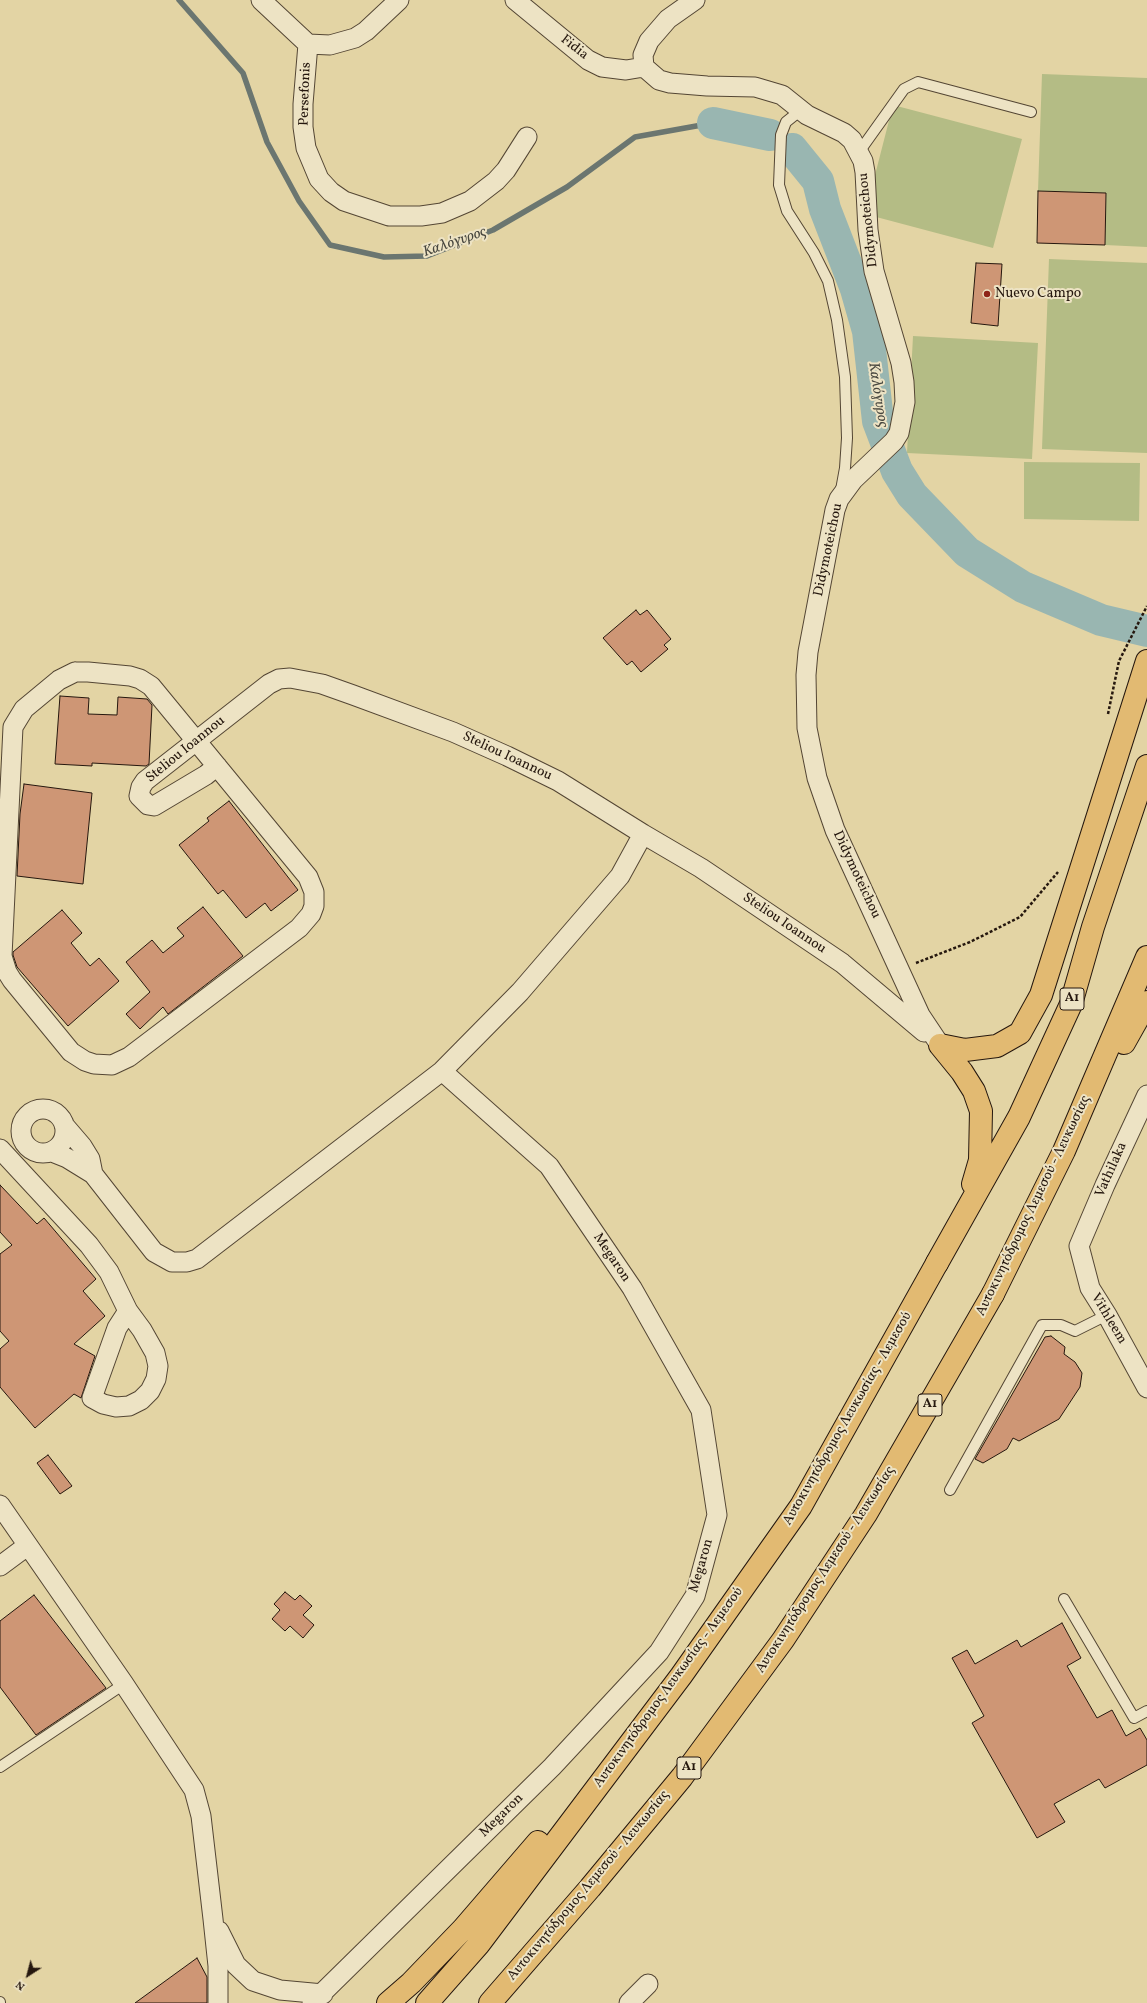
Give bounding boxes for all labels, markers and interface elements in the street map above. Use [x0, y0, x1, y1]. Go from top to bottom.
street label: Fidia [557, 32, 591, 64]
street label: Persefonis [296, 62, 316, 126]
street label: Didymoteichou [856, 172, 882, 268]
water label: Καλόγυρος [421, 224, 489, 262]
place label: Nuevo Campo [995, 286, 1081, 302]
marker: Nuevo Campo [982, 289, 992, 299]
water label: Καλόγυρος [863, 361, 891, 429]
street label: Didymoteichou [811, 502, 847, 598]
street label: Steliou Ioannou [143, 713, 229, 787]
street label: Steliou Ioannou [459, 729, 555, 785]
street label: Didymoteichou [828, 828, 884, 922]
street label: Steliou Ioannou [739, 890, 829, 958]
road number: A1 [1060, 988, 1084, 1010]
street label: Αυτοκινητόδρομος Λεμεσού - Λευκωσίας [973, 1093, 1095, 1319]
street label: Vathilaka [1092, 1140, 1132, 1200]
street label: Megaron [589, 1230, 633, 1286]
street label: Vithleem [1086, 1291, 1130, 1347]
street label: Αυτοκινητόδρομος Λευκωσίας - Λεμεσού [780, 1309, 916, 1529]
road number: A1 [918, 1394, 942, 1416]
street label: Αυτοκινητόδρομος Λεμεσού - Λευκωσίας [753, 1463, 899, 1677]
street label: Megaron [686, 1537, 718, 1595]
street label: Αυτοκινητόδρομος Λευκωσίας - Λεμεσού [591, 1585, 747, 1791]
road number: A1 [677, 1757, 701, 1779]
street label: Αυτοκινητόδρομος Λεμεσού - Λευκωσίας [504, 1787, 674, 1985]
street label: Megaron [477, 1791, 527, 1841]
north arrow [8, 1955, 48, 1995]
text: N [13, 1977, 28, 1994]

